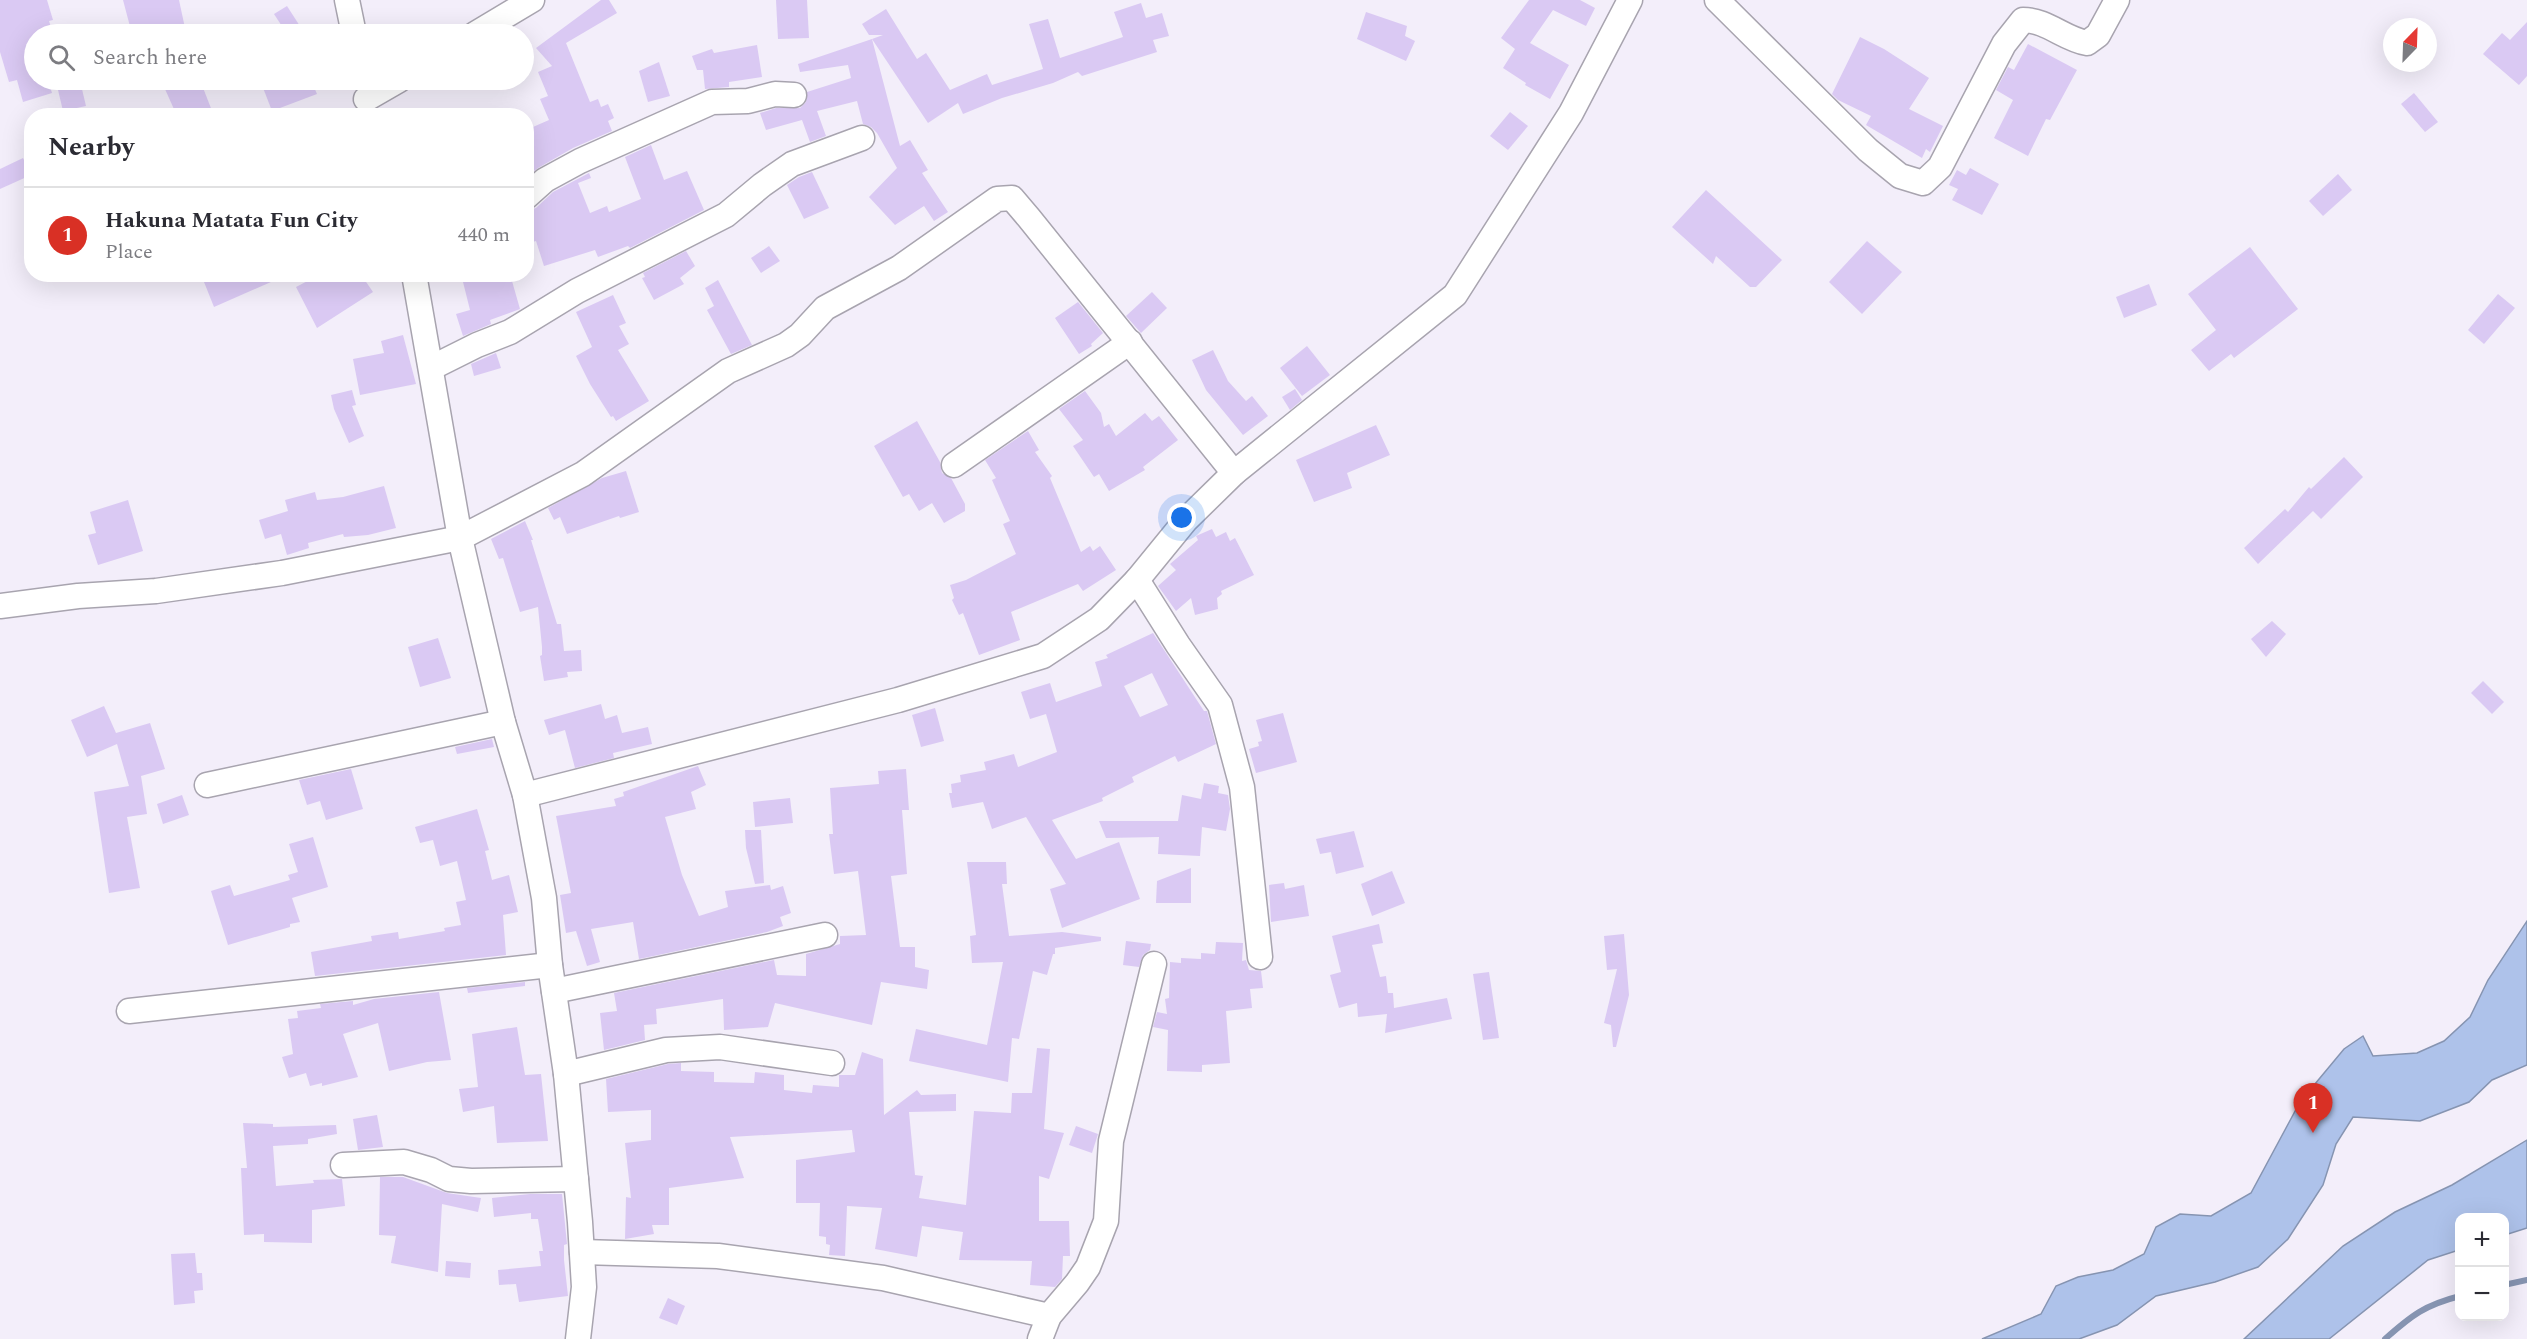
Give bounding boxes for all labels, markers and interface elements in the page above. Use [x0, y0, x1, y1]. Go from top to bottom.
north arrow [2383, 18, 2437, 72]
search box [24, 24, 534, 90]
icon: search [45, 41, 78, 74]
text: Search here [93, 41, 207, 74]
text: Nearby [48, 127, 134, 167]
text: Hakuna Matata Fun City [105, 204, 357, 237]
text: 1 [62, 220, 73, 250]
text: 440 m [458, 220, 510, 250]
text: Place [105, 237, 153, 267]
your location [1167, 503, 1196, 532]
pin: 1 [2294, 1084, 2332, 1133]
map controls [2455, 1213, 2509, 1321]
button: + [2455, 1213, 2509, 1267]
button: − [2455, 1267, 2509, 1321]

